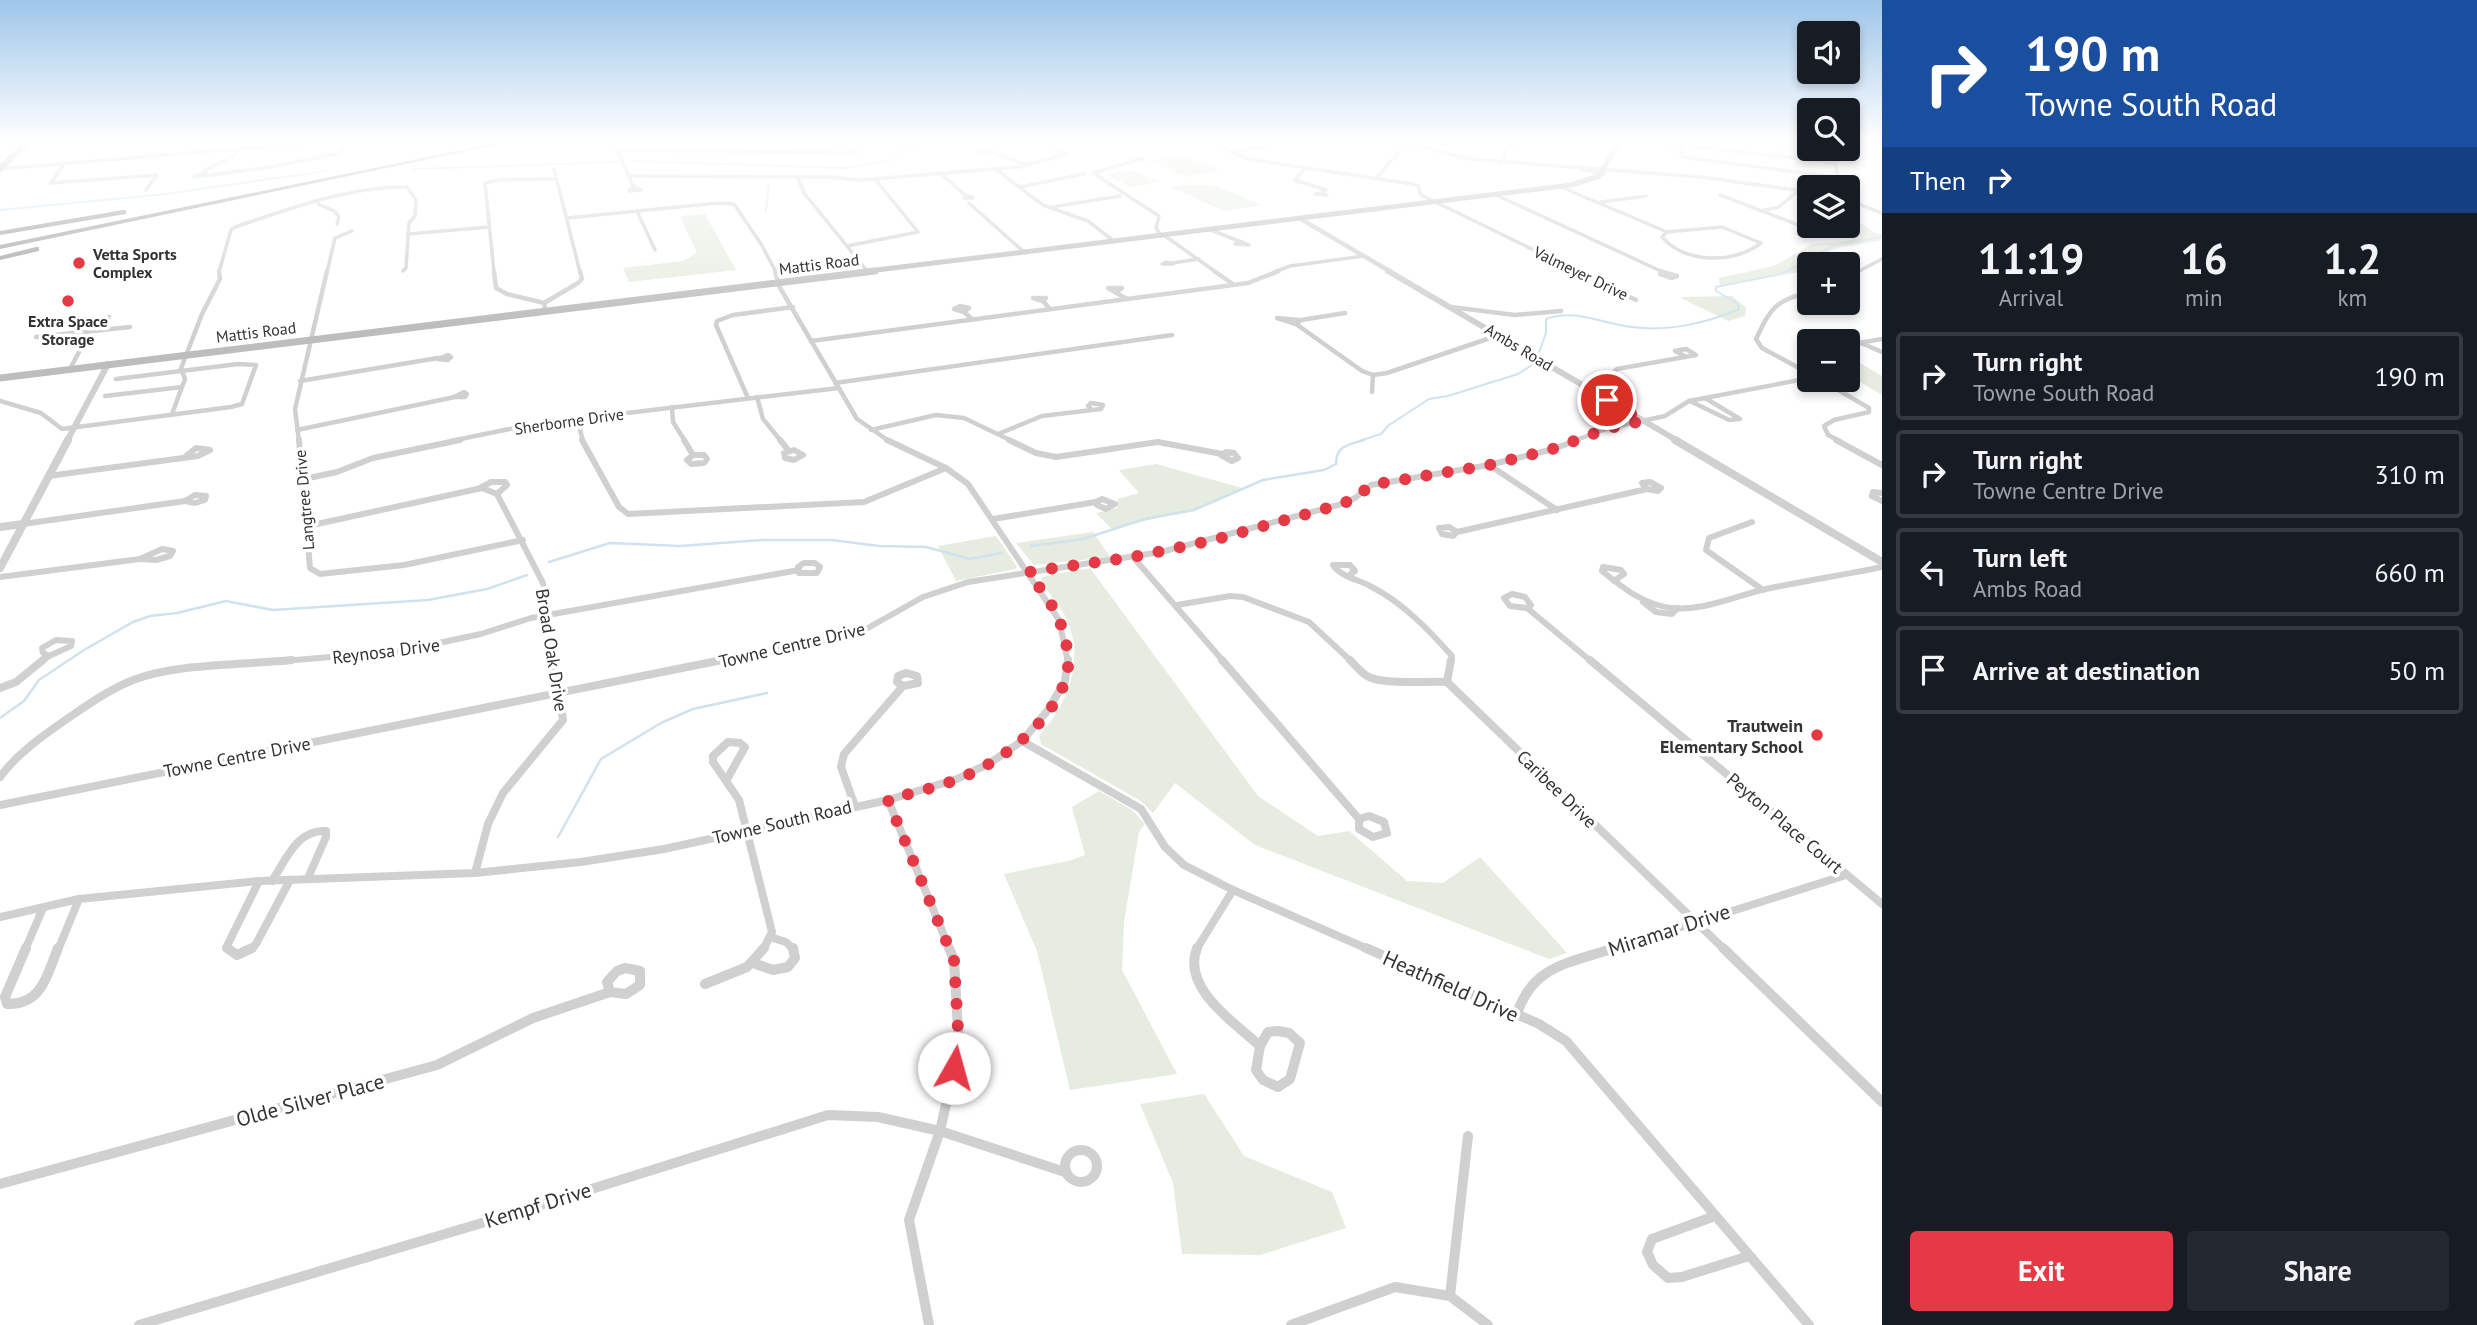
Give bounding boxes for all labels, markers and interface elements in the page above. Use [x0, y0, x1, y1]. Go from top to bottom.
map controls [1797, 21, 1860, 392]
button: sound [1797, 21, 1860, 84]
text: 190 m [2025, 21, 2160, 85]
icon: right [1910, 28, 2001, 119]
text: Towne South Road [2025, 83, 2277, 125]
button: search [1797, 98, 1860, 161]
icon: right [1980, 161, 2018, 199]
text: Then [1910, 164, 1966, 197]
button: layers [1797, 175, 1860, 238]
text: 11:19 [1978, 231, 2084, 286]
text: 16 [2180, 231, 2228, 286]
text: 1.2 [2323, 231, 2381, 286]
street label: Valmeyer Drive [1530, 241, 1632, 304]
place label: Vetta Sports Complex [92, 244, 177, 282]
street label: Mattis Road [778, 249, 860, 279]
button: + [1797, 252, 1860, 315]
marker: Vetta Sports Complex [71, 255, 87, 271]
text: Arrival [1999, 283, 2063, 312]
text: min [2185, 283, 2223, 312]
text: km [2337, 283, 2367, 312]
marker: Extra Space Storage [60, 293, 76, 309]
place label: Extra Space Storage [28, 311, 108, 349]
street label: Mattis Road [215, 317, 297, 347]
street label: Ambs Road [1481, 319, 1557, 375]
button: − [1797, 329, 1860, 392]
text: Turn right [1973, 345, 2082, 378]
icon: right [1914, 357, 1952, 395]
text: 190 m [2374, 360, 2445, 393]
pin [1577, 370, 1637, 430]
text: Towne South Road [1973, 378, 2154, 407]
icon: arrive [1588, 381, 1626, 419]
street label: Sherborne Drive [513, 403, 625, 439]
text: Turn right [1973, 443, 2082, 476]
street label: Langtree Drive [290, 449, 318, 551]
icon: right [1914, 455, 1952, 493]
text: 310 m [2374, 458, 2445, 491]
text: Towne Centre Drive [1973, 476, 2164, 505]
text: Turn left [1973, 541, 2067, 574]
icon: left [1914, 553, 1952, 591]
text: 660 m [2374, 556, 2445, 589]
text: Ambs Road [1973, 574, 2082, 603]
street label: Broad Oak Drive [531, 587, 573, 713]
street label: Towne Centre Drive [717, 617, 867, 673]
street label: Reynosa Drive [331, 633, 441, 669]
icon: arrive [1914, 651, 1952, 689]
text: Arrive at destination [1973, 654, 2200, 687]
text: 50 m [2389, 654, 2445, 687]
place label: Trautwein Elementary School [1660, 714, 1804, 758]
marker: Trautwein Elementary School [1809, 727, 1825, 743]
street label: Towne Centre Drive [162, 731, 312, 783]
street label: Caribee Drive [1512, 745, 1602, 833]
street label: Peyton Place Court [1722, 768, 1848, 878]
street label: Towne South Road [710, 795, 854, 849]
street label: Miramar Drive [1604, 898, 1734, 962]
street label: Heathfield Drive [1379, 944, 1523, 1028]
position arrow [917, 1031, 991, 1105]
street label: Olde Silver Place [233, 1067, 387, 1133]
street label: Kempf Drive [481, 1176, 595, 1234]
button: Exit [1910, 1231, 2173, 1311]
button: Share [2187, 1231, 2449, 1311]

